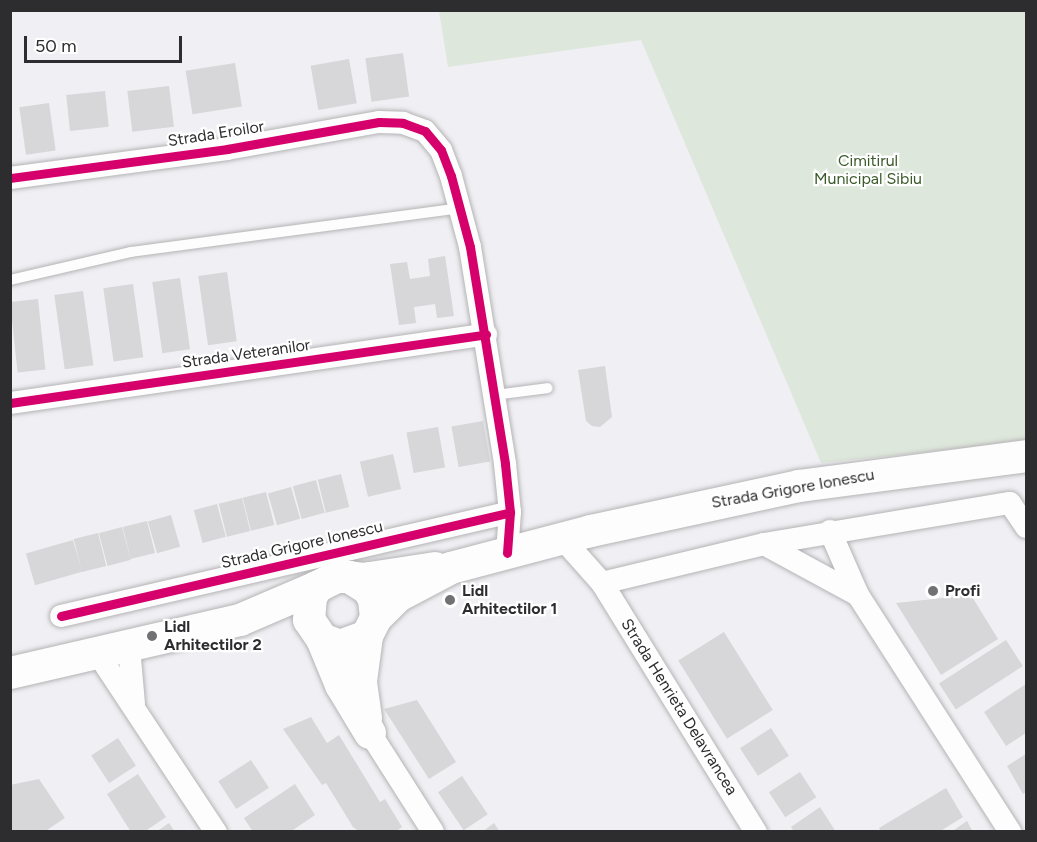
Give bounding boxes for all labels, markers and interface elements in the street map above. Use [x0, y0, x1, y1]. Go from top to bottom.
scale bar [27, 24, 184, 62]
text: 50 m [35, 35, 77, 57]
street label: Strada Eroilor [167, 117, 265, 151]
park label: Cimitirul Municipal Sibiu [814, 151, 922, 189]
street label: Strada Veteranilor [181, 335, 311, 373]
street label: Strada Grigore Ionescu [710, 465, 876, 513]
street label: Strada Grigore Ionescu [219, 517, 385, 573]
place label: Lidl Arhitectilor 1 [462, 581, 557, 619]
place label: Profi [945, 581, 980, 601]
marker: Profi [926, 584, 940, 598]
marker: Lidl Arhitectilor 1 [443, 593, 457, 607]
street label: Strada Henrieta Delavrancea [617, 615, 741, 799]
place label: Lidl Arhitectilor 2 [164, 617, 262, 655]
marker: Lidl Arhitectilor 2 [145, 629, 159, 643]

